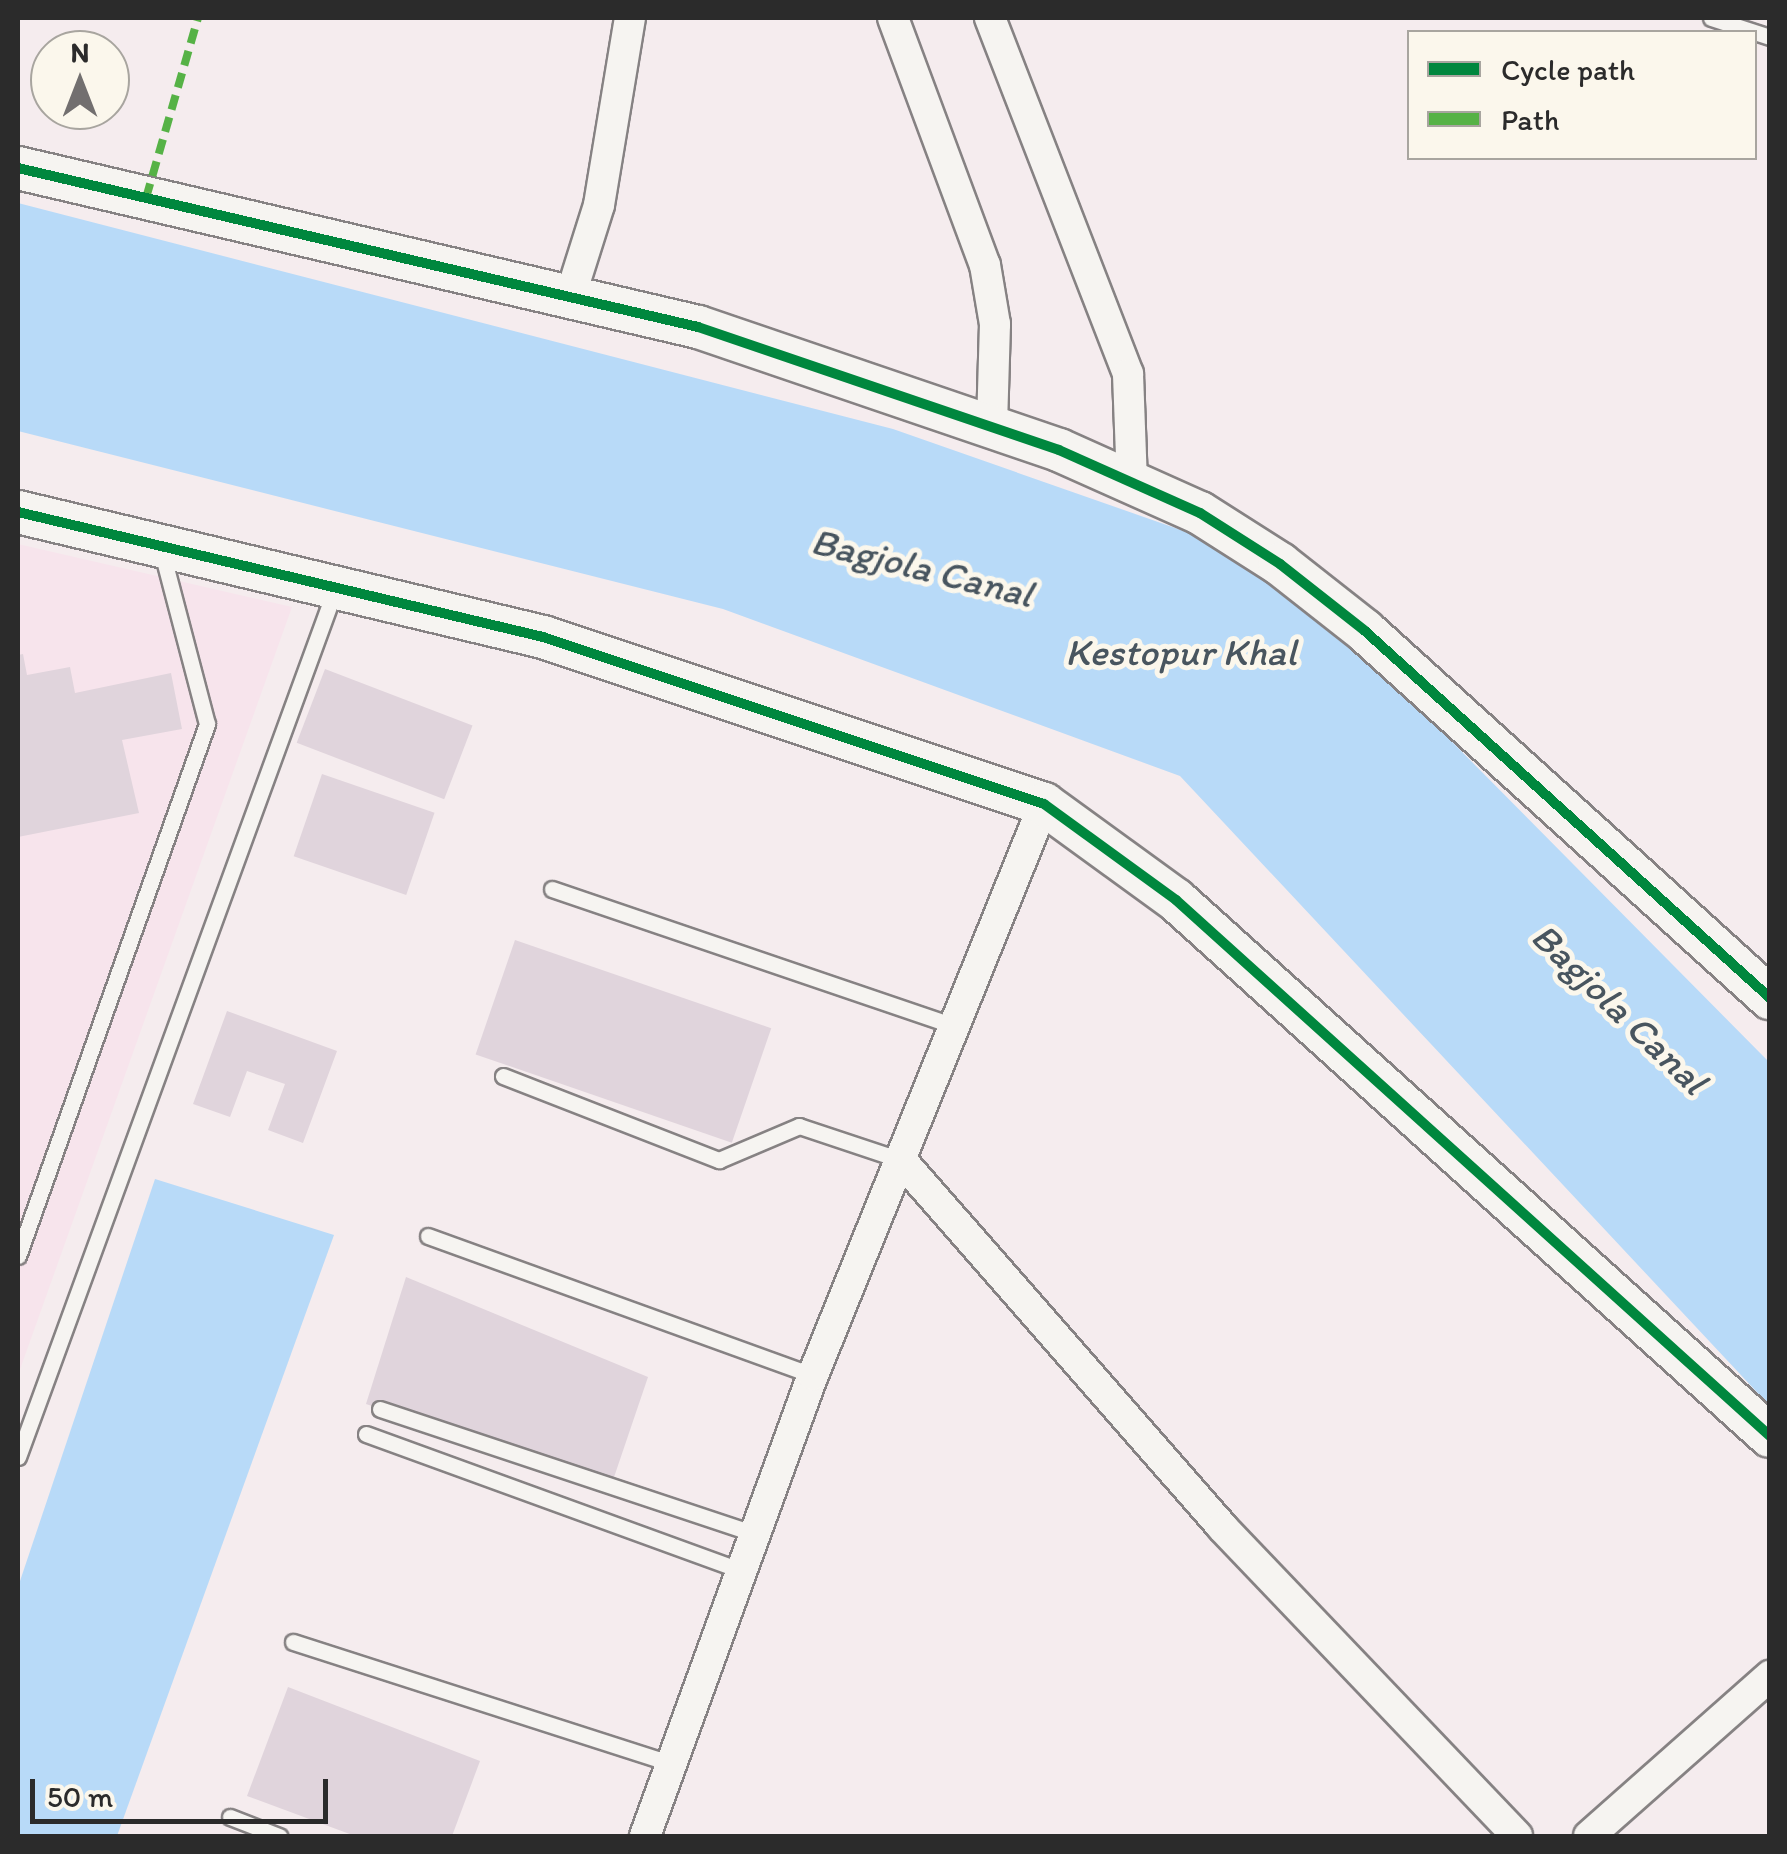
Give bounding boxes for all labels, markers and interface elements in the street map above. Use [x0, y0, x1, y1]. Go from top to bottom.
north arrow [30, 30, 130, 130]
legend [1407, 30, 1757, 160]
text: N [71, 35, 89, 69]
text: Cycle path [1501, 51, 1635, 88]
text: Path [1501, 101, 1559, 138]
water label: Bagjola Canal [806, 518, 1038, 618]
water label: Kestopur Khal [1065, 630, 1297, 676]
water label: Bagjola Canal [1522, 914, 1716, 1104]
scale bar [35, 1759, 332, 1821]
text: 50 m [47, 1778, 113, 1815]

